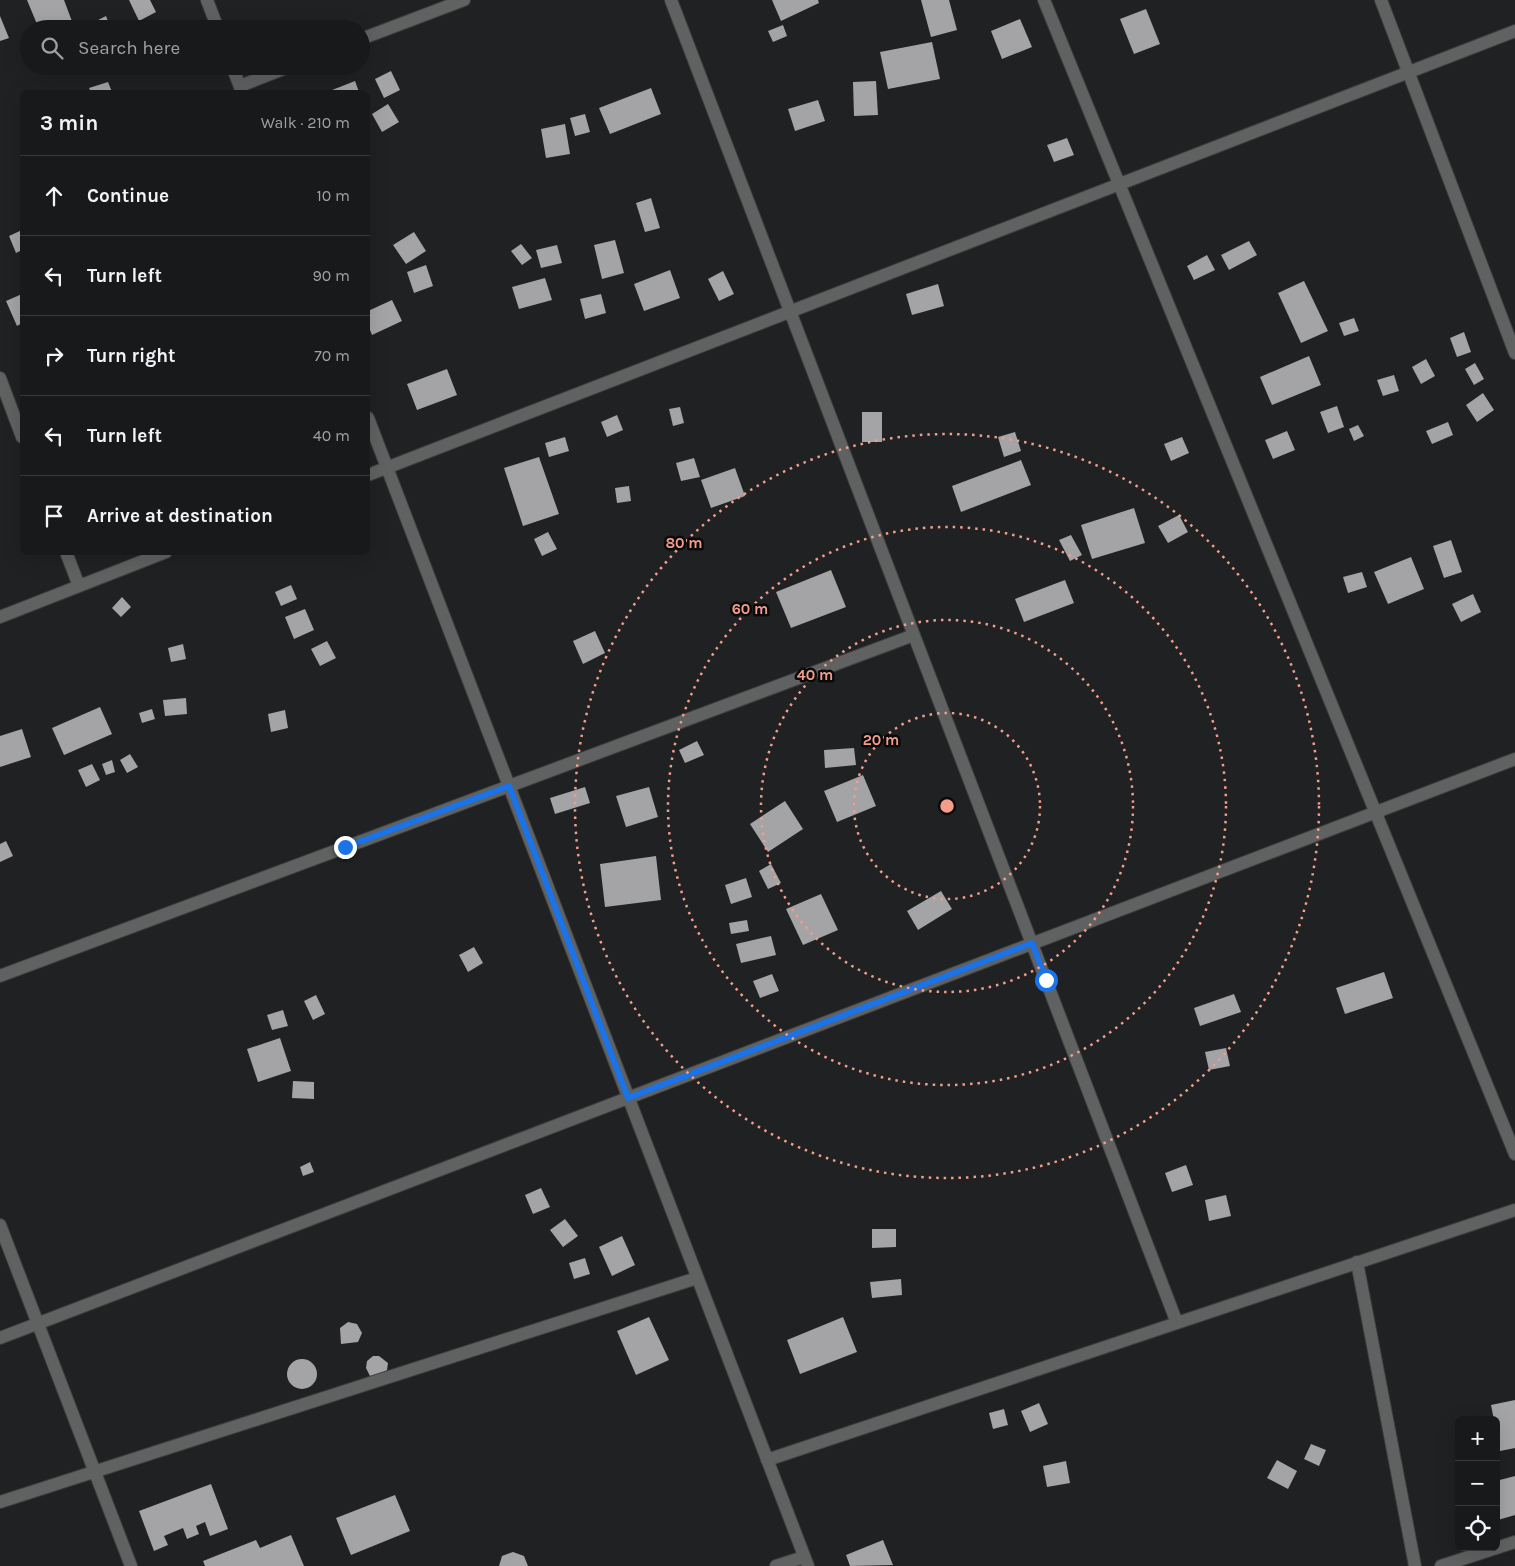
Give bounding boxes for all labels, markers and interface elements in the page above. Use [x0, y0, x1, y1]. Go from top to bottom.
search box [20, 20, 370, 75]
icon: search [38, 34, 66, 62]
text: Search here [78, 37, 180, 59]
text: 3 min [40, 111, 98, 135]
text: Walk · 210 m [261, 113, 350, 132]
icon: ahead [40, 182, 68, 210]
text: Continue [87, 185, 169, 207]
text: 10 m [316, 186, 350, 205]
icon: left [40, 262, 68, 290]
text: Turn left [87, 265, 162, 287]
text: 90 m [312, 266, 350, 285]
icon: right [40, 342, 68, 370]
text: Turn right [87, 345, 176, 367]
text: 70 m [314, 346, 350, 365]
icon: left [40, 422, 68, 450]
text: Turn left [87, 425, 162, 447]
text: 40 m [313, 426, 350, 445]
icon: arrive [40, 502, 68, 530]
text: Arrive at destination [87, 505, 273, 527]
text: 80 m [665, 534, 703, 552]
text: 60 m [732, 600, 768, 618]
text: 40 m [797, 666, 833, 684]
text: 20 m [863, 731, 899, 749]
centre of rings [938, 797, 956, 815]
route end [334, 836, 357, 859]
route start [1035, 969, 1058, 992]
map controls [1455, 1416, 1500, 1551]
button: + [1455, 1416, 1500, 1461]
button: − [1455, 1461, 1500, 1506]
button: locate [1455, 1506, 1500, 1551]

